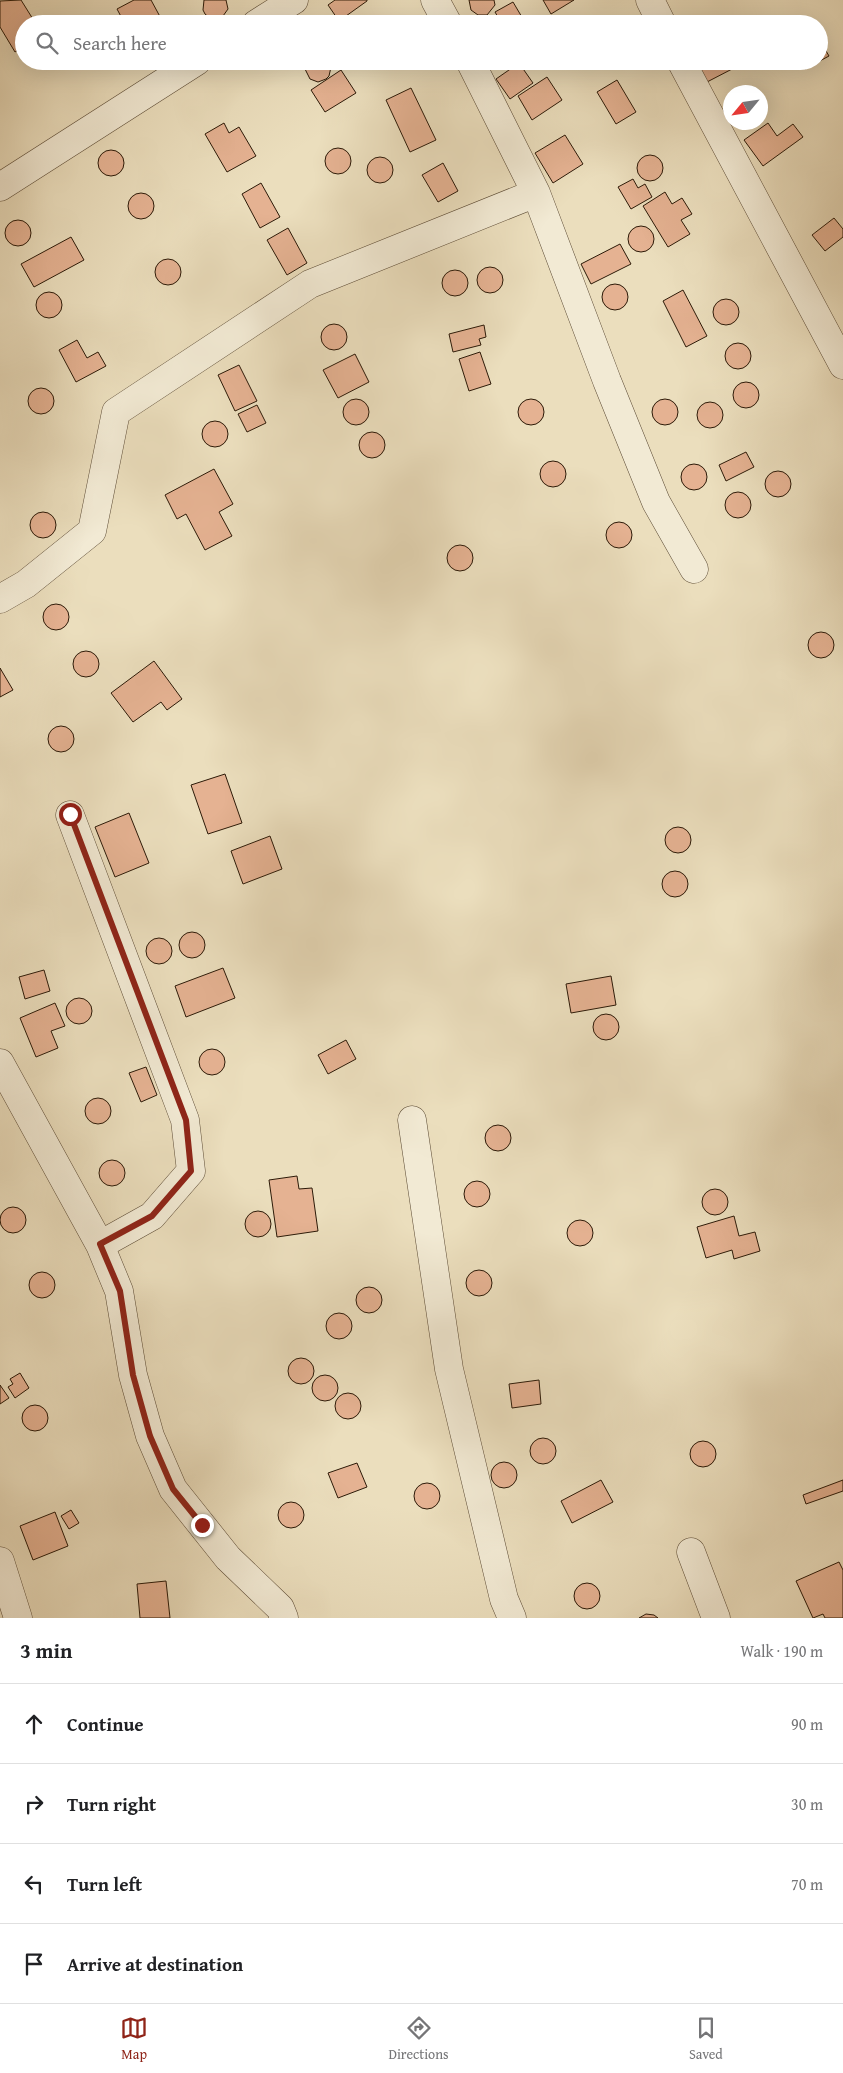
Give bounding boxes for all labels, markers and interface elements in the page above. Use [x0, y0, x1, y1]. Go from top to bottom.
search box [15, 15, 828, 70]
icon: search [33, 29, 61, 57]
text: Search here [73, 29, 167, 57]
north arrow [723, 85, 768, 130]
route start [59, 803, 82, 826]
route end [191, 1514, 214, 1537]
text: 3 min [20, 1635, 72, 1666]
text: Walk · 190 m [740, 1639, 823, 1663]
icon: ahead [20, 1710, 48, 1738]
text: Continue [67, 1710, 144, 1738]
text: 90 m [791, 1712, 823, 1736]
icon: right [20, 1790, 48, 1818]
text: Turn right [67, 1790, 156, 1818]
text: 30 m [791, 1792, 823, 1816]
icon: left [20, 1870, 48, 1898]
text: Turn left [67, 1870, 142, 1898]
text: 70 m [791, 1872, 823, 1896]
icon: arrive [20, 1950, 48, 1978]
text: Arrive at destination [67, 1950, 243, 1978]
tab: Map [120, 2014, 148, 2064]
tab: Directions [388, 2014, 449, 2064]
tab: Saved [689, 2014, 723, 2064]

